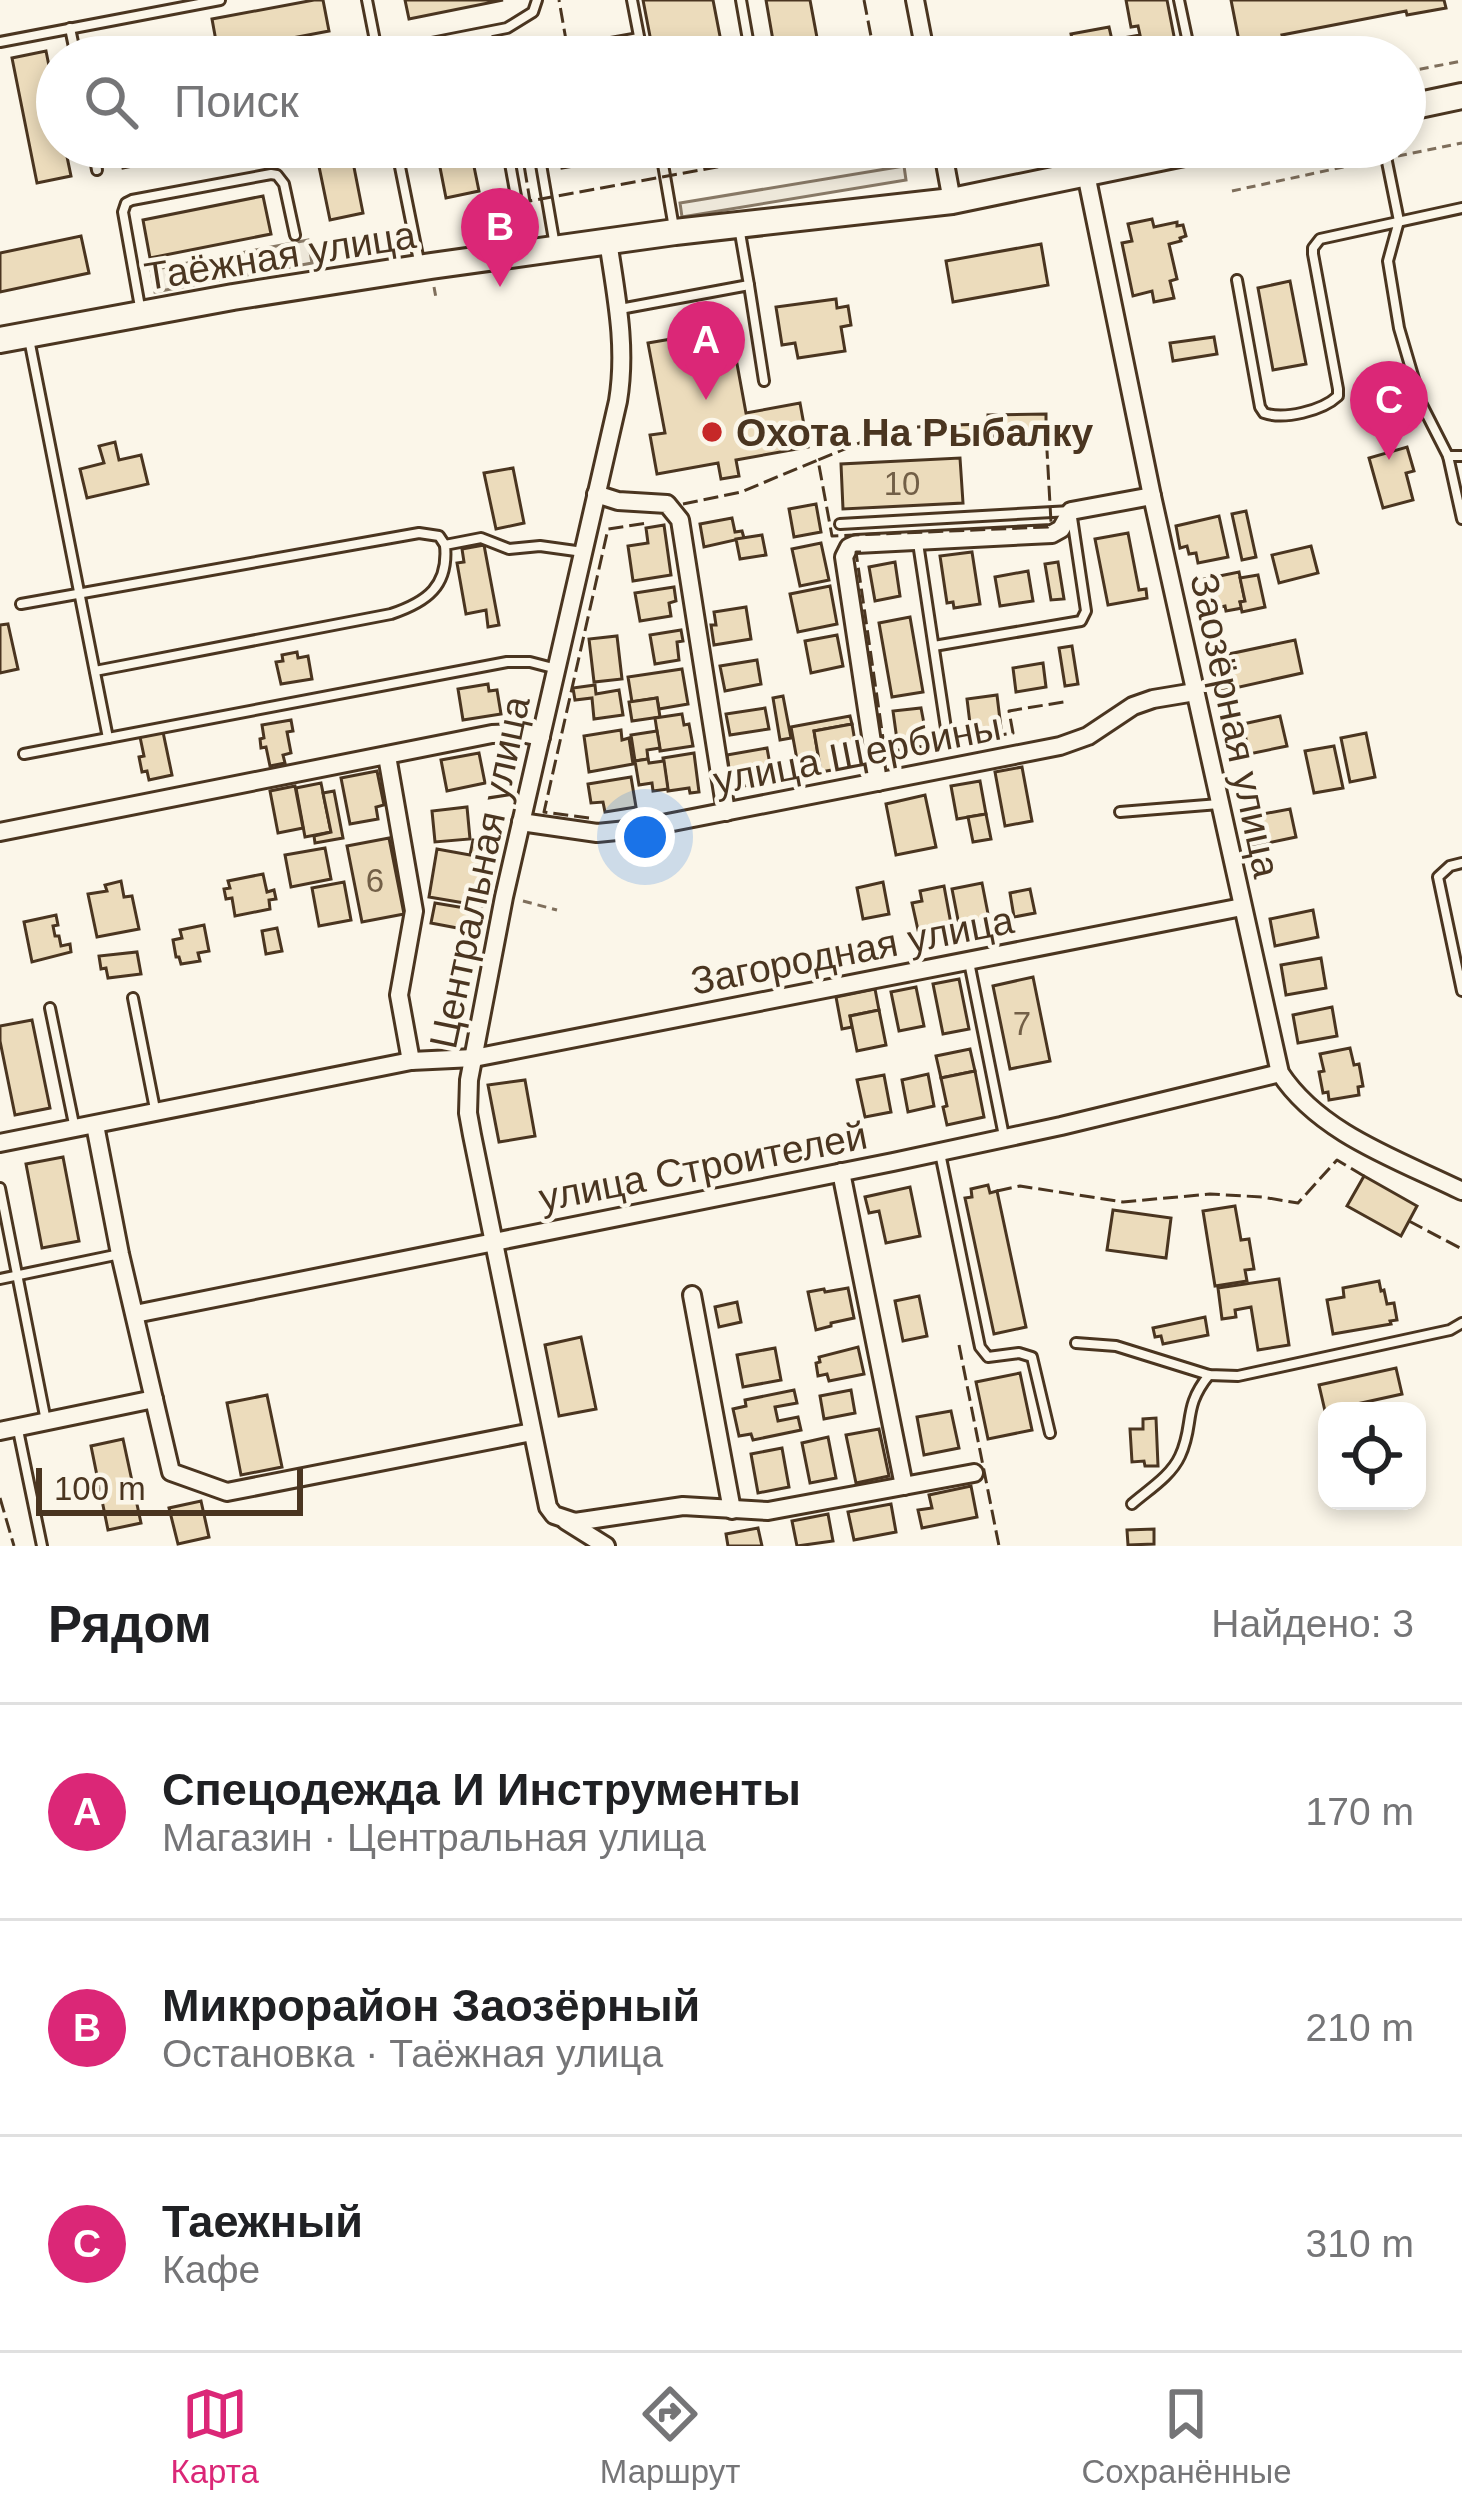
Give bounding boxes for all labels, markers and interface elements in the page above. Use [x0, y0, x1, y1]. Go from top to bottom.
search box [36, 36, 1426, 168]
icon: search [78, 69, 144, 135]
text: Поиск [174, 76, 299, 127]
pin: B [461, 188, 539, 287]
street label: Таёжная улица [141, 213, 419, 298]
pin: A [667, 301, 745, 400]
pin: C [1350, 361, 1428, 460]
place label: Охота На Рыбалку [736, 411, 1094, 454]
marker: Охота На Рыбалку [699, 419, 725, 445]
house number: 10 [884, 465, 920, 502]
street label: Заозёрная улица [1182, 569, 1289, 882]
street label: Центральная улица [421, 692, 538, 1052]
street label: улица Щербины [710, 705, 1004, 802]
your location [615, 807, 675, 867]
house number: 6 [366, 862, 384, 899]
street label: Загородная улица [687, 898, 1017, 1003]
house number: 7 [1013, 1005, 1031, 1042]
street label: улица Строителей [535, 1114, 871, 1219]
map controls [1318, 1402, 1426, 1510]
button: locate [1318, 1402, 1426, 1510]
scale bar [36, 1462, 303, 1515]
text: 100 m [54, 1470, 146, 1507]
text: Рядом [48, 1596, 212, 1653]
text: Найдено: 3 [1211, 1602, 1414, 1645]
text: Спецодежда И Инструменты [162, 1764, 801, 1815]
text: A [73, 1790, 101, 1833]
text: 170 m [1306, 1790, 1414, 1833]
text: Магазин · Центральная улица [162, 1816, 706, 1859]
text: Микрорайон Заозёрный [162, 1980, 700, 2031]
text: B [73, 2006, 101, 2049]
text: 210 m [1306, 2006, 1414, 2049]
text: Остановка · Таёжная улица [162, 2032, 663, 2075]
text: Таежный [162, 2196, 363, 2247]
text: C [73, 2222, 101, 2265]
text: 310 m [1306, 2222, 1414, 2265]
text: Кафе [162, 2248, 260, 2291]
tab: Карта [170, 2381, 259, 2491]
tab: Маршрут [600, 2381, 740, 2491]
tab: Сохранённые [1081, 2381, 1292, 2491]

